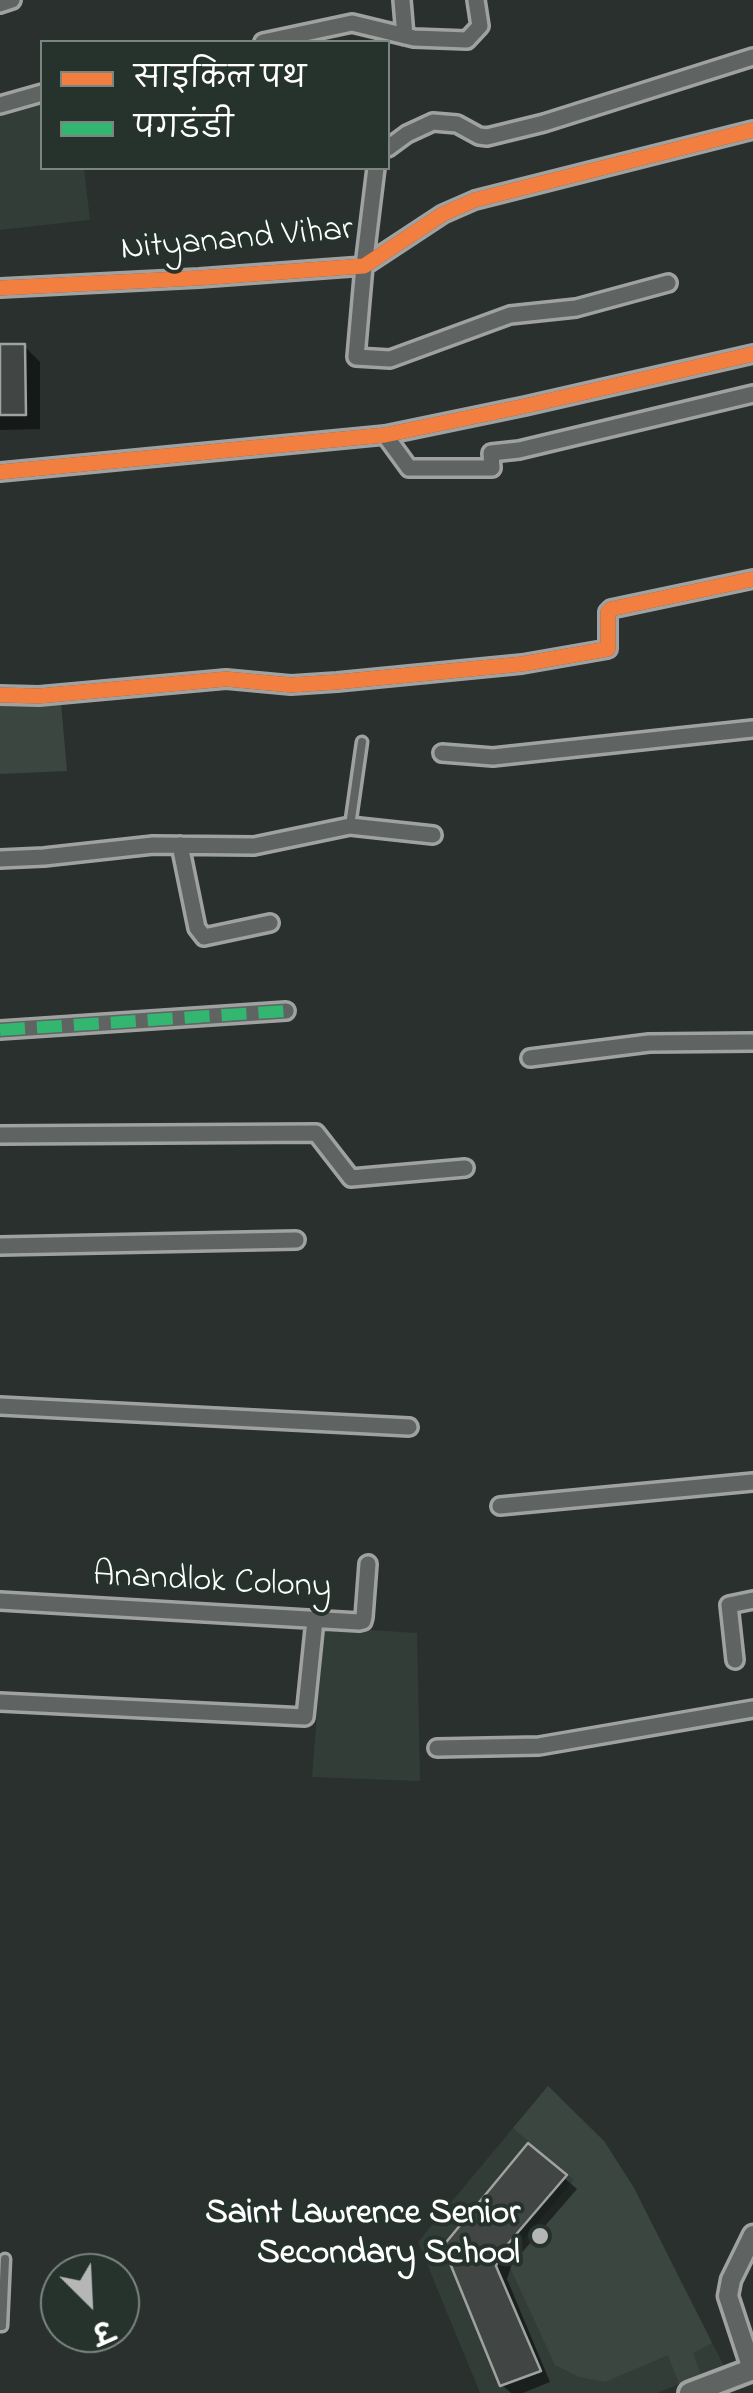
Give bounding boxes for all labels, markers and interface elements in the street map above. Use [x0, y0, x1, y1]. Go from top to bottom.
legend [40, 40, 390, 170]
text: साइकिल पथ [134, 58, 306, 102]
text: पगडंडी [134, 108, 233, 152]
street label: Nityanand Vihar [119, 211, 355, 273]
street label: Anandlok Colony [92, 1557, 332, 1611]
place label: Saint Lawrence Senior Secondary School [205, 2195, 520, 2277]
marker: Saint Lawrence Senior Secondary School [529, 2225, 551, 2247]
north arrow [40, 2253, 140, 2353]
text: उ [85, 2307, 118, 2352]

